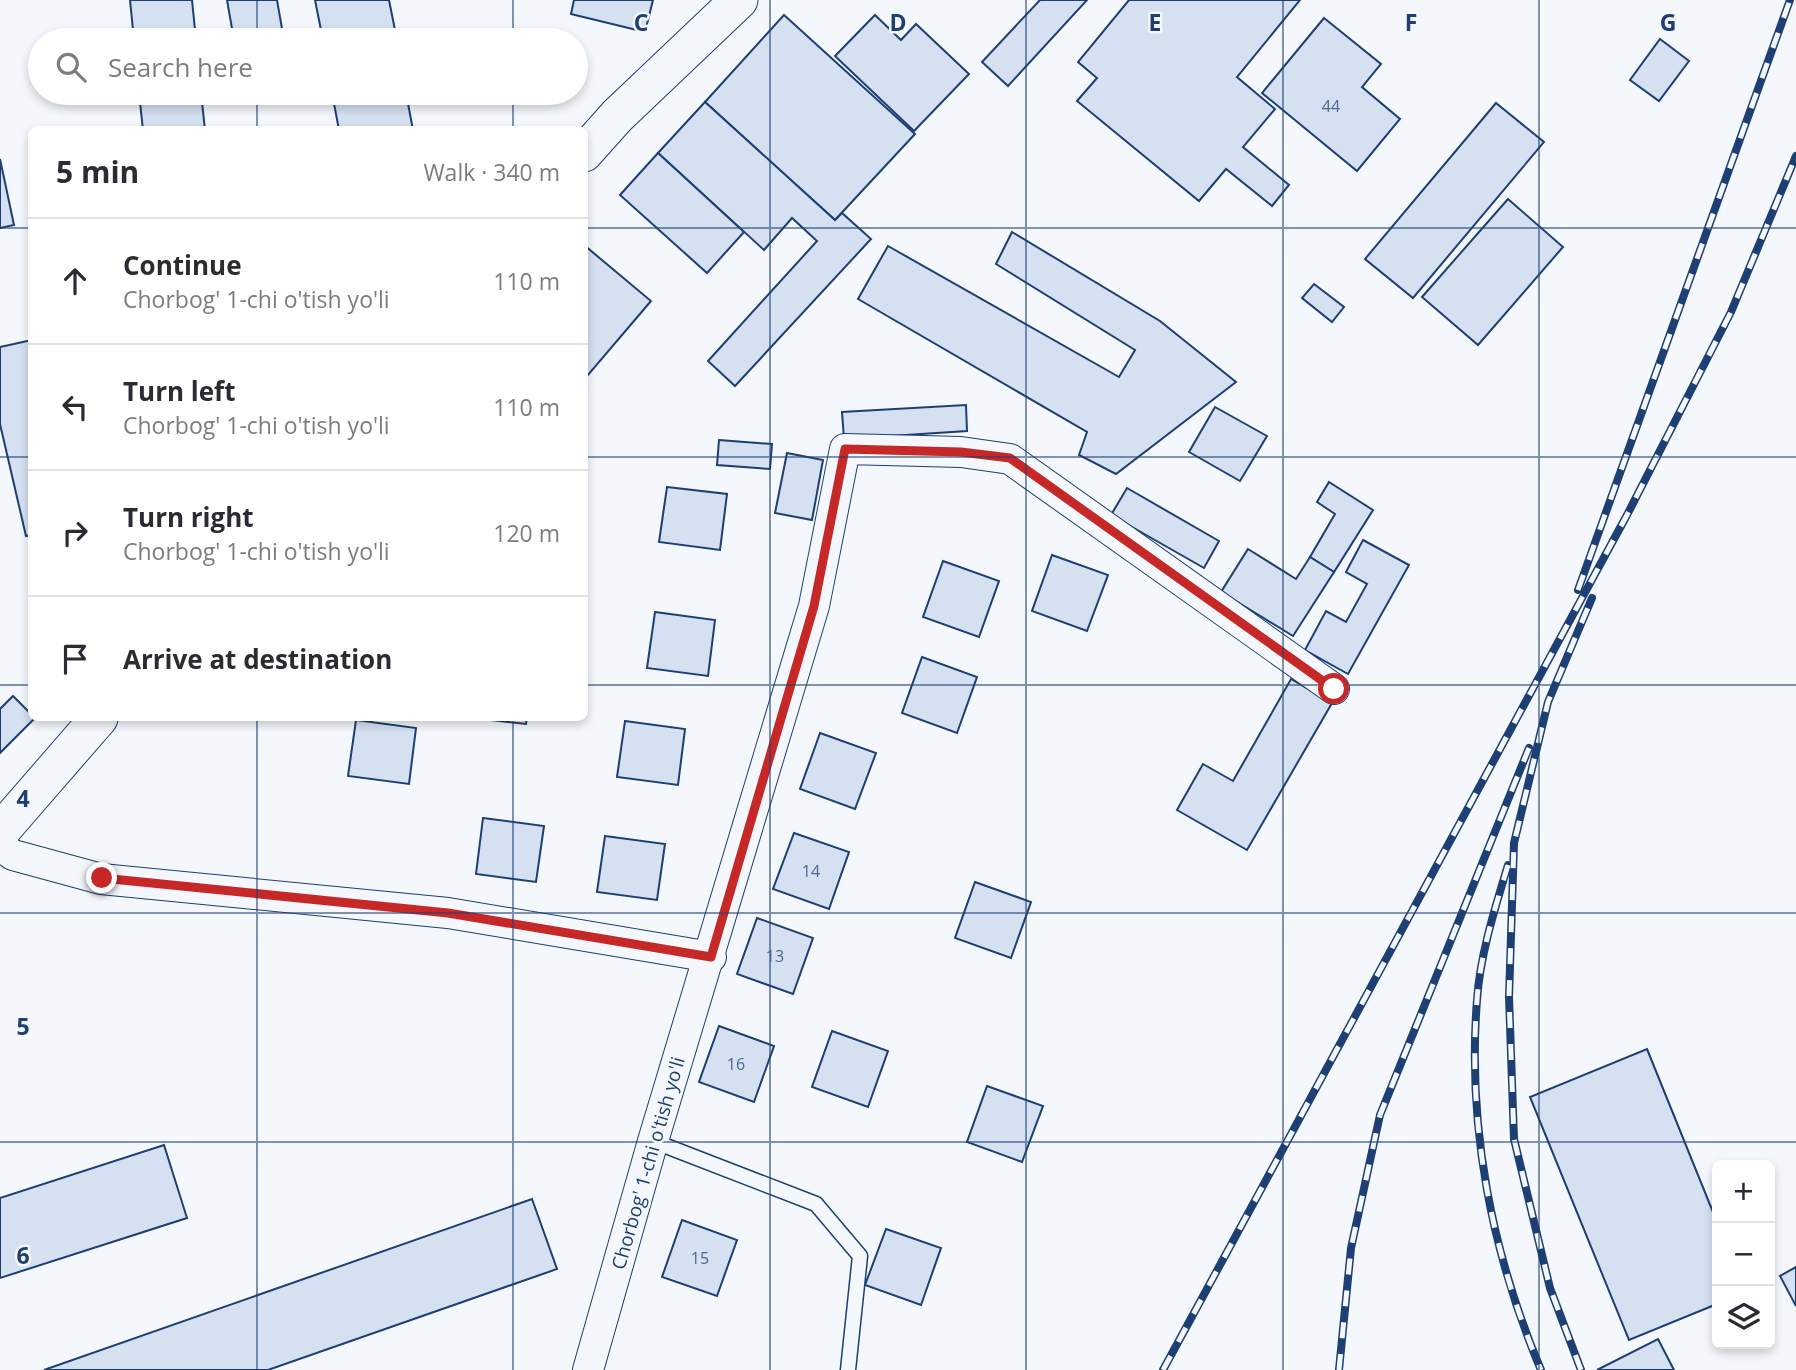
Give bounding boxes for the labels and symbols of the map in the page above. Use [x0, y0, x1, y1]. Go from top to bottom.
text: C [634, 6, 648, 38]
text: D [889, 6, 907, 38]
text: E [1149, 6, 1161, 38]
text: F [1405, 6, 1417, 38]
text: G [1660, 6, 1676, 38]
house number: 44 [1322, 95, 1340, 117]
route start [1318, 673, 1349, 704]
text: 4 [16, 782, 30, 814]
house number: 14 [802, 860, 820, 882]
route end [86, 862, 117, 893]
house number: 13 [766, 945, 784, 967]
text: 5 [16, 1010, 30, 1042]
house number: 16 [727, 1053, 745, 1075]
street label: Chorbog' 1-chi o'tish yo'li [605, 1054, 691, 1272]
text: 6 [16, 1239, 30, 1271]
house number: 15 [691, 1247, 709, 1269]

